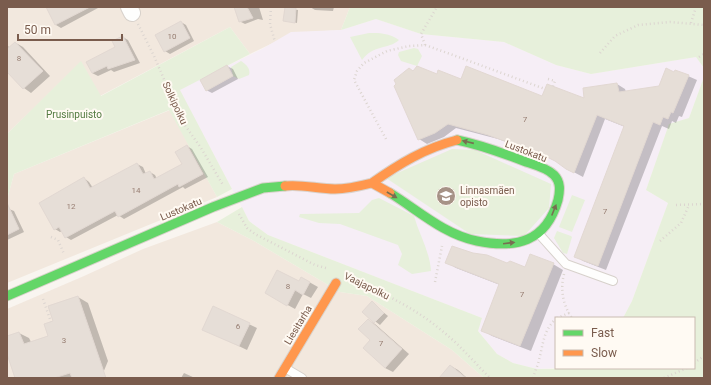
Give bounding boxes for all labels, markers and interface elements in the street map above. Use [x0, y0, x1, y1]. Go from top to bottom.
scale bar [18, 16, 122, 42]
text: 50 m [24, 23, 51, 37]
house number: 10 [168, 32, 177, 41]
house number: 8 [17, 54, 22, 63]
street label: Solkipolku [160, 80, 190, 126]
park label: Prusinpuisto [46, 109, 102, 120]
house number: 7 [523, 115, 528, 124]
street label: Lustokatu [503, 138, 549, 164]
one-way arrow [461, 139, 474, 145]
school or university icon: Linnasmäen opisto [435, 185, 457, 207]
place label: Linnasmäen opisto [460, 185, 515, 208]
house number: 14 [132, 186, 141, 195]
one-way arrow [386, 191, 398, 198]
street label: Lustokatu [159, 195, 203, 223]
house number: 12 [67, 202, 76, 211]
one-way arrow [551, 204, 557, 215]
house number: 7 [603, 207, 608, 216]
one-way arrow [503, 240, 515, 246]
street label: Vaajapolku [342, 270, 392, 302]
house number: 8 [286, 282, 291, 291]
house number: 7 [520, 290, 525, 299]
street label: Liesitarha [282, 303, 314, 347]
legend [555, 317, 695, 369]
house number: 6 [236, 322, 241, 331]
text: Fast [591, 326, 614, 340]
house number: 3 [62, 336, 66, 345]
house number: 7 [379, 339, 384, 348]
text: Slow [591, 346, 617, 360]

